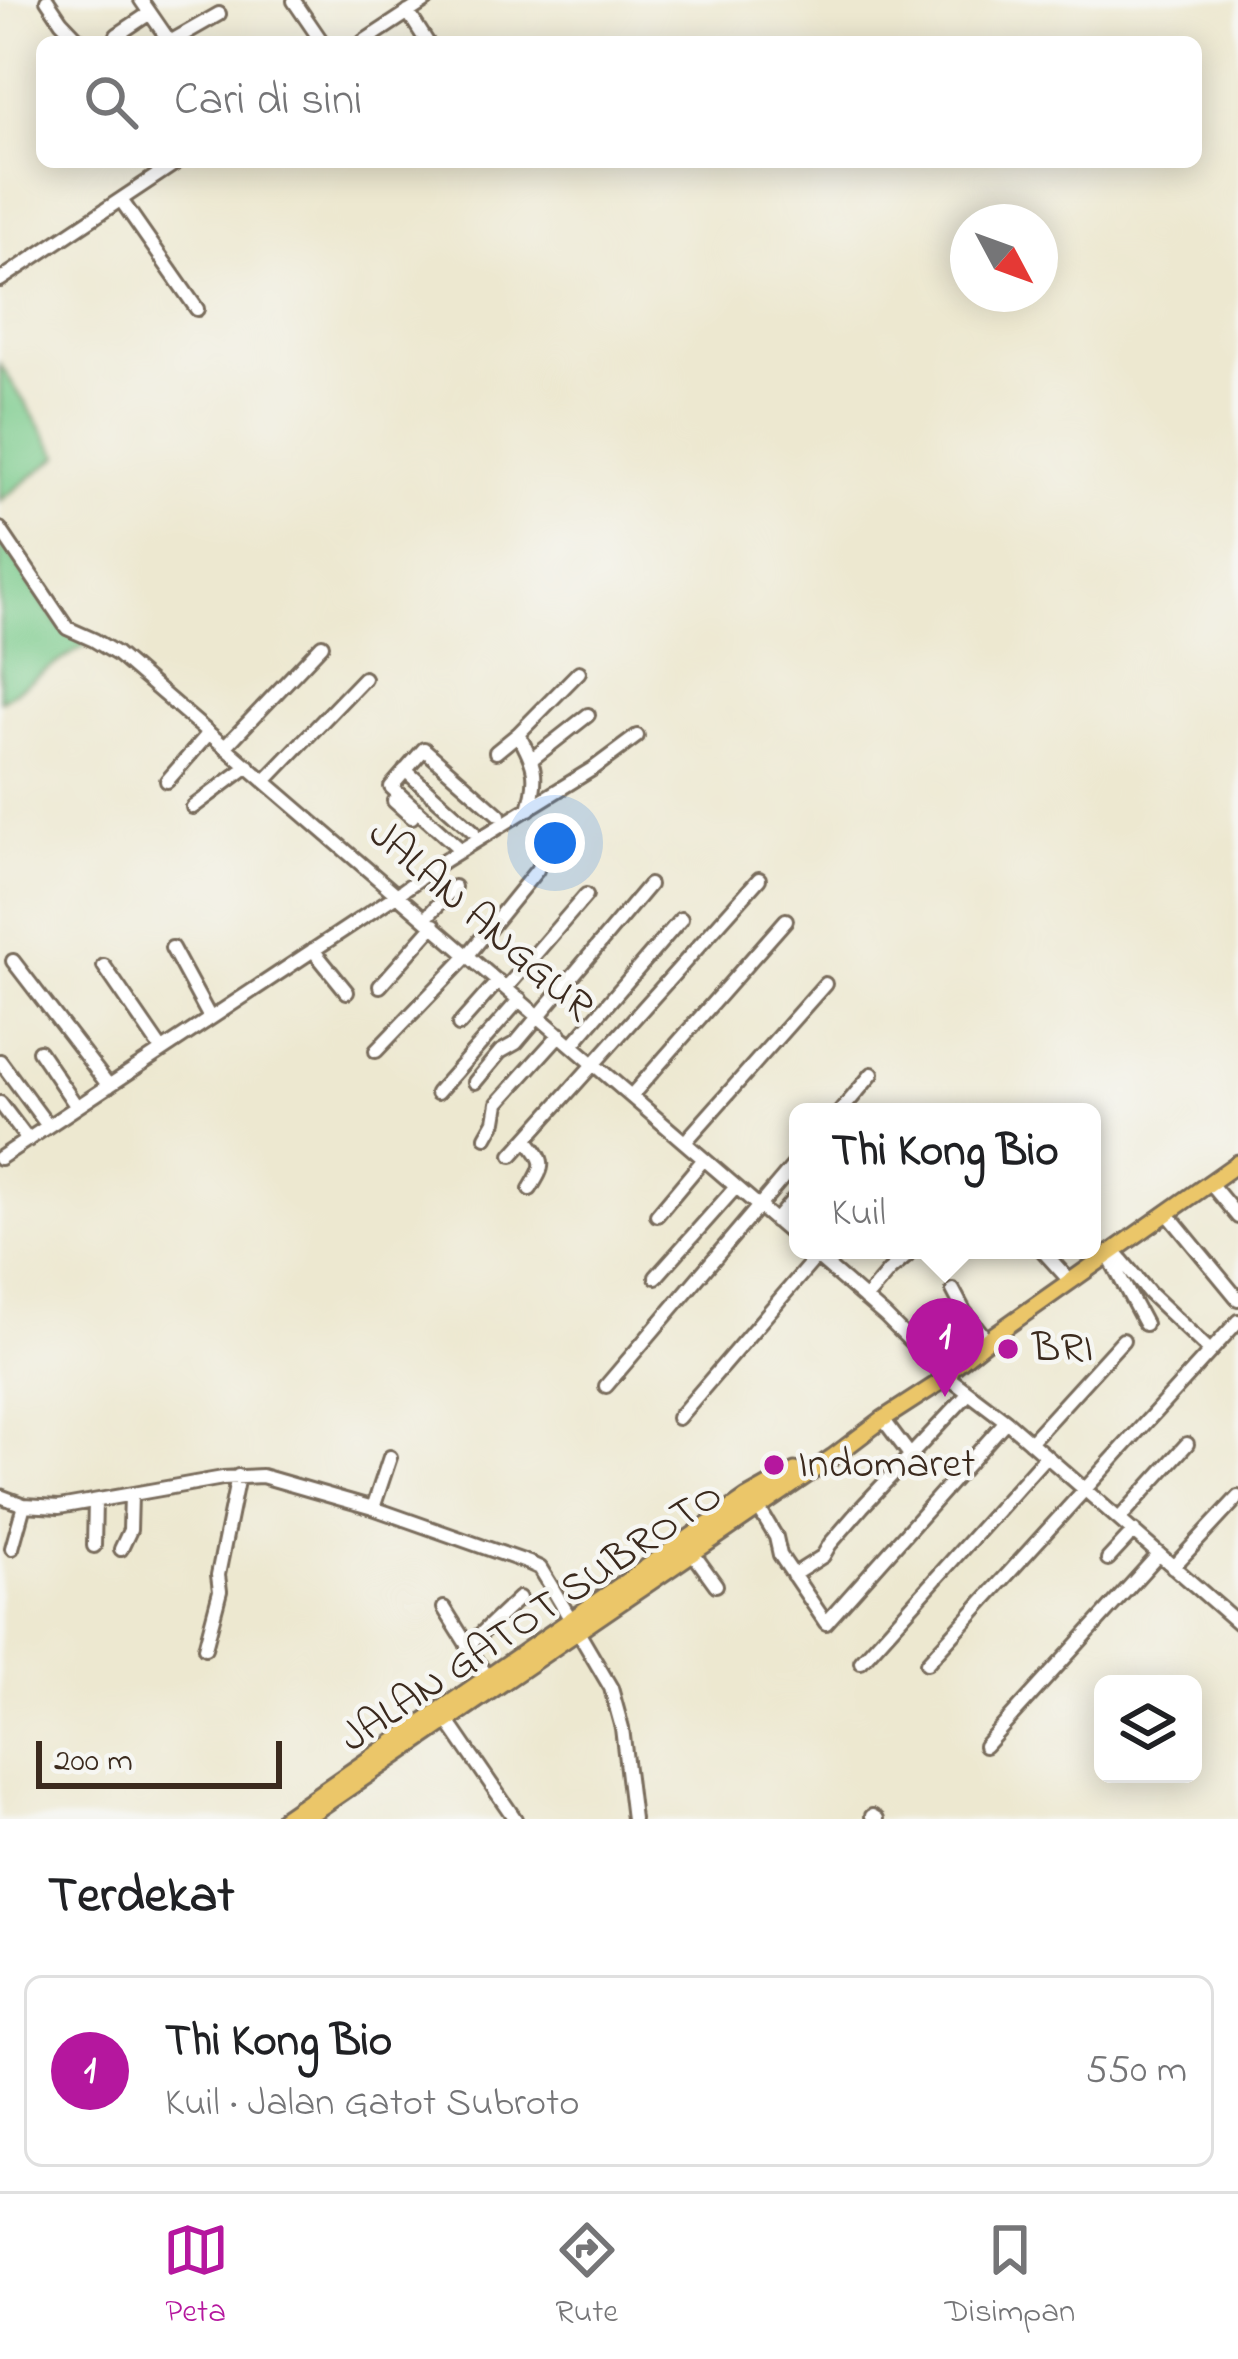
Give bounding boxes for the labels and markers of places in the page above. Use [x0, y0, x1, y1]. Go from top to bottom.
pin: 1 [906, 1298, 984, 1397]
place label: BRI [1031, 1319, 1093, 1380]
marker: BRI [995, 1336, 1021, 1362]
place label: Indomaret [798, 1435, 975, 1496]
marker: Indomaret [761, 1452, 787, 1478]

